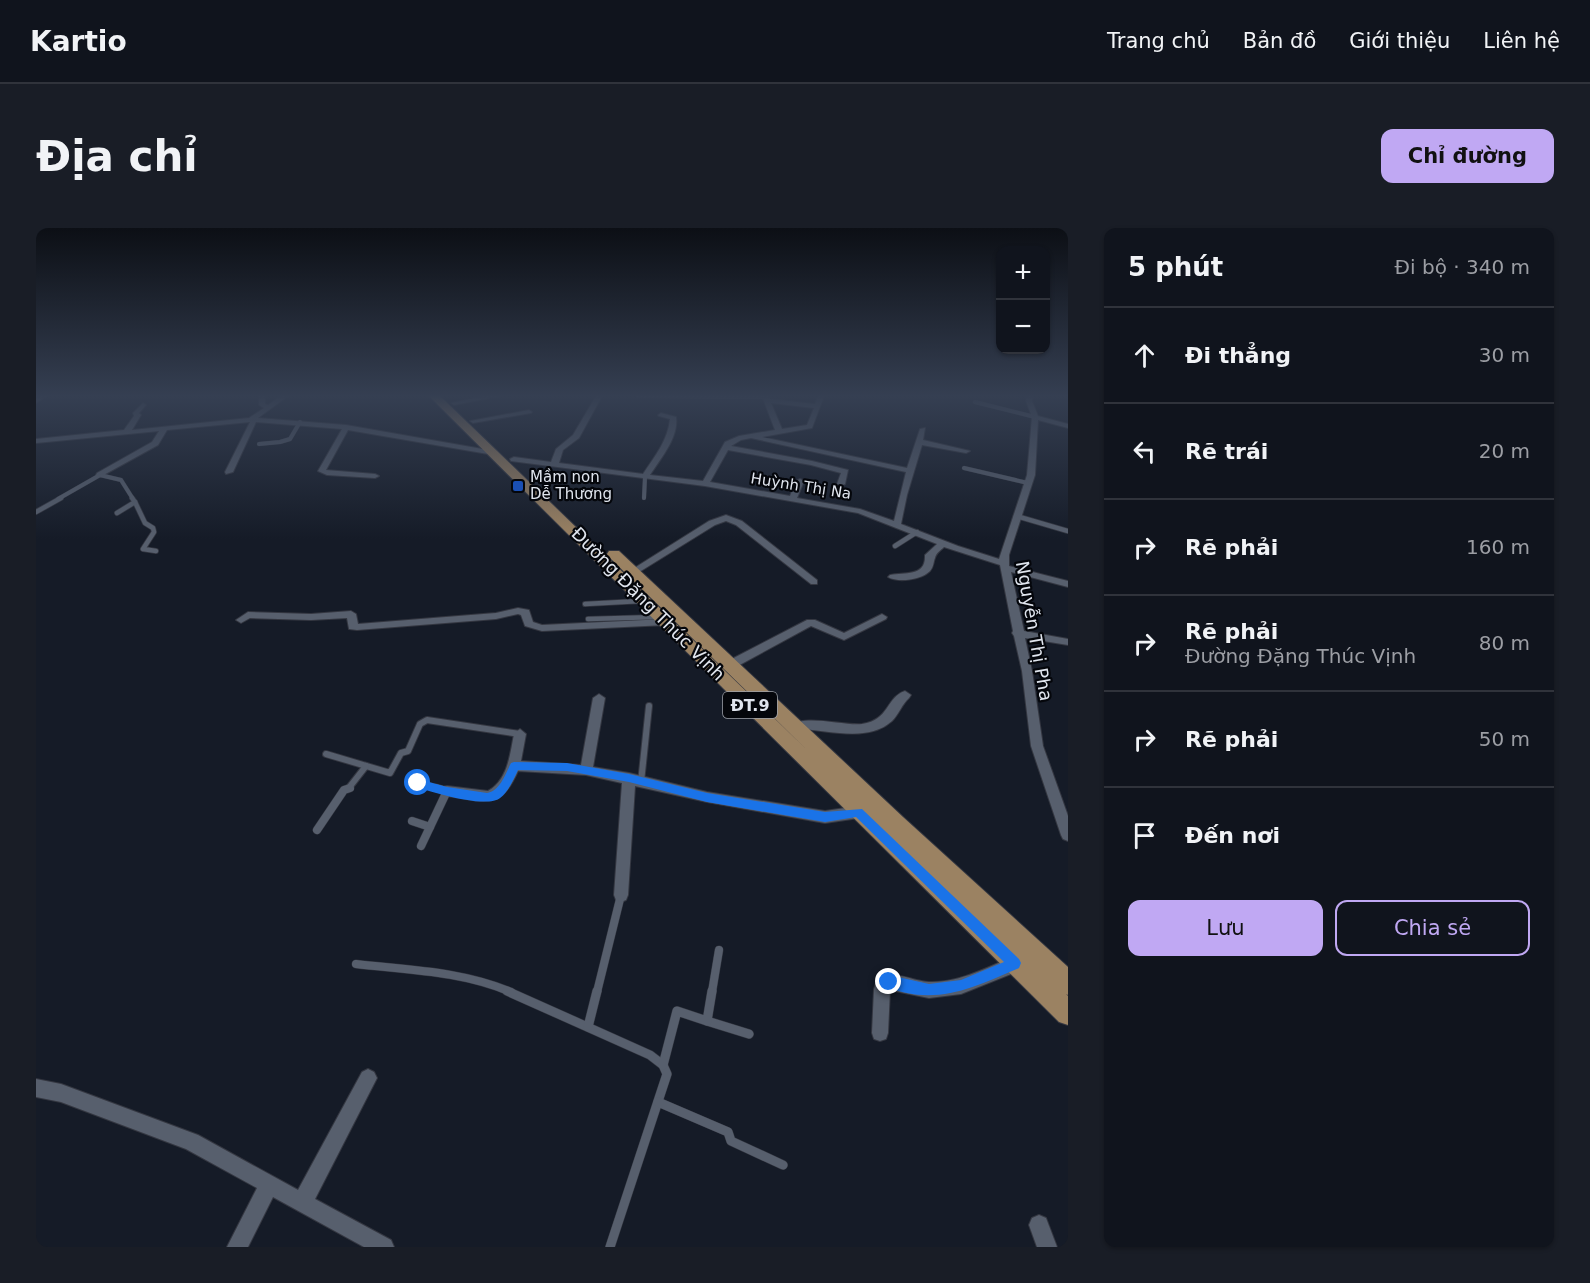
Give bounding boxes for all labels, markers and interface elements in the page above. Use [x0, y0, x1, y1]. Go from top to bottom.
text: Kartio [30, 25, 127, 58]
text: Trang chủ [1107, 29, 1210, 53]
text: Bản đồ [1243, 29, 1316, 53]
text: Giới thiệu [1349, 29, 1450, 53]
text: Liên hệ [1483, 29, 1560, 53]
button: Chỉ đường [1381, 129, 1554, 183]
text: Địa chỉ [36, 132, 198, 181]
map controls [996, 246, 1050, 354]
button: + [996, 246, 1050, 300]
text: 5 phút [1128, 252, 1223, 282]
text: Đi bộ · 340 m [1395, 255, 1530, 279]
button: − [996, 300, 1050, 354]
icon: ahead [1128, 339, 1161, 372]
text: Đi thẳng [1185, 343, 1291, 368]
text: 30 m [1479, 343, 1530, 367]
icon: left [1128, 435, 1161, 468]
text: Rẽ trái [1185, 439, 1268, 464]
text: 20 m [1479, 439, 1530, 463]
place label: Mầm non Dễ Thương [530, 468, 612, 503]
street label: Huỳnh Thị Na [749, 469, 853, 503]
marker: Mầm non Dễ Thương [511, 479, 525, 493]
street label: Đường Đặng Thúc Vịnh [567, 523, 729, 685]
icon: right [1128, 531, 1161, 564]
text: Rẽ phải [1185, 535, 1278, 560]
text: 160 m [1466, 535, 1530, 559]
street label: Nguyễn Thị Pha [1012, 559, 1057, 702]
text: Rẽ phải [1185, 619, 1278, 644]
icon: right [1128, 627, 1161, 660]
text: 80 m [1479, 631, 1530, 655]
text: Đường Đặng Thúc Vịnh [1185, 644, 1416, 668]
road number: ĐT.9 [723, 692, 777, 718]
icon: right [1128, 723, 1161, 756]
text: Rẽ phải [1185, 727, 1278, 752]
text: 50 m [1479, 727, 1530, 751]
route start [404, 769, 430, 795]
icon: arrive [1128, 819, 1161, 852]
text: Đến nơi [1185, 823, 1280, 848]
button: Lưu [1128, 900, 1323, 956]
button: Chia sẻ [1335, 900, 1530, 956]
route end [875, 968, 901, 994]

